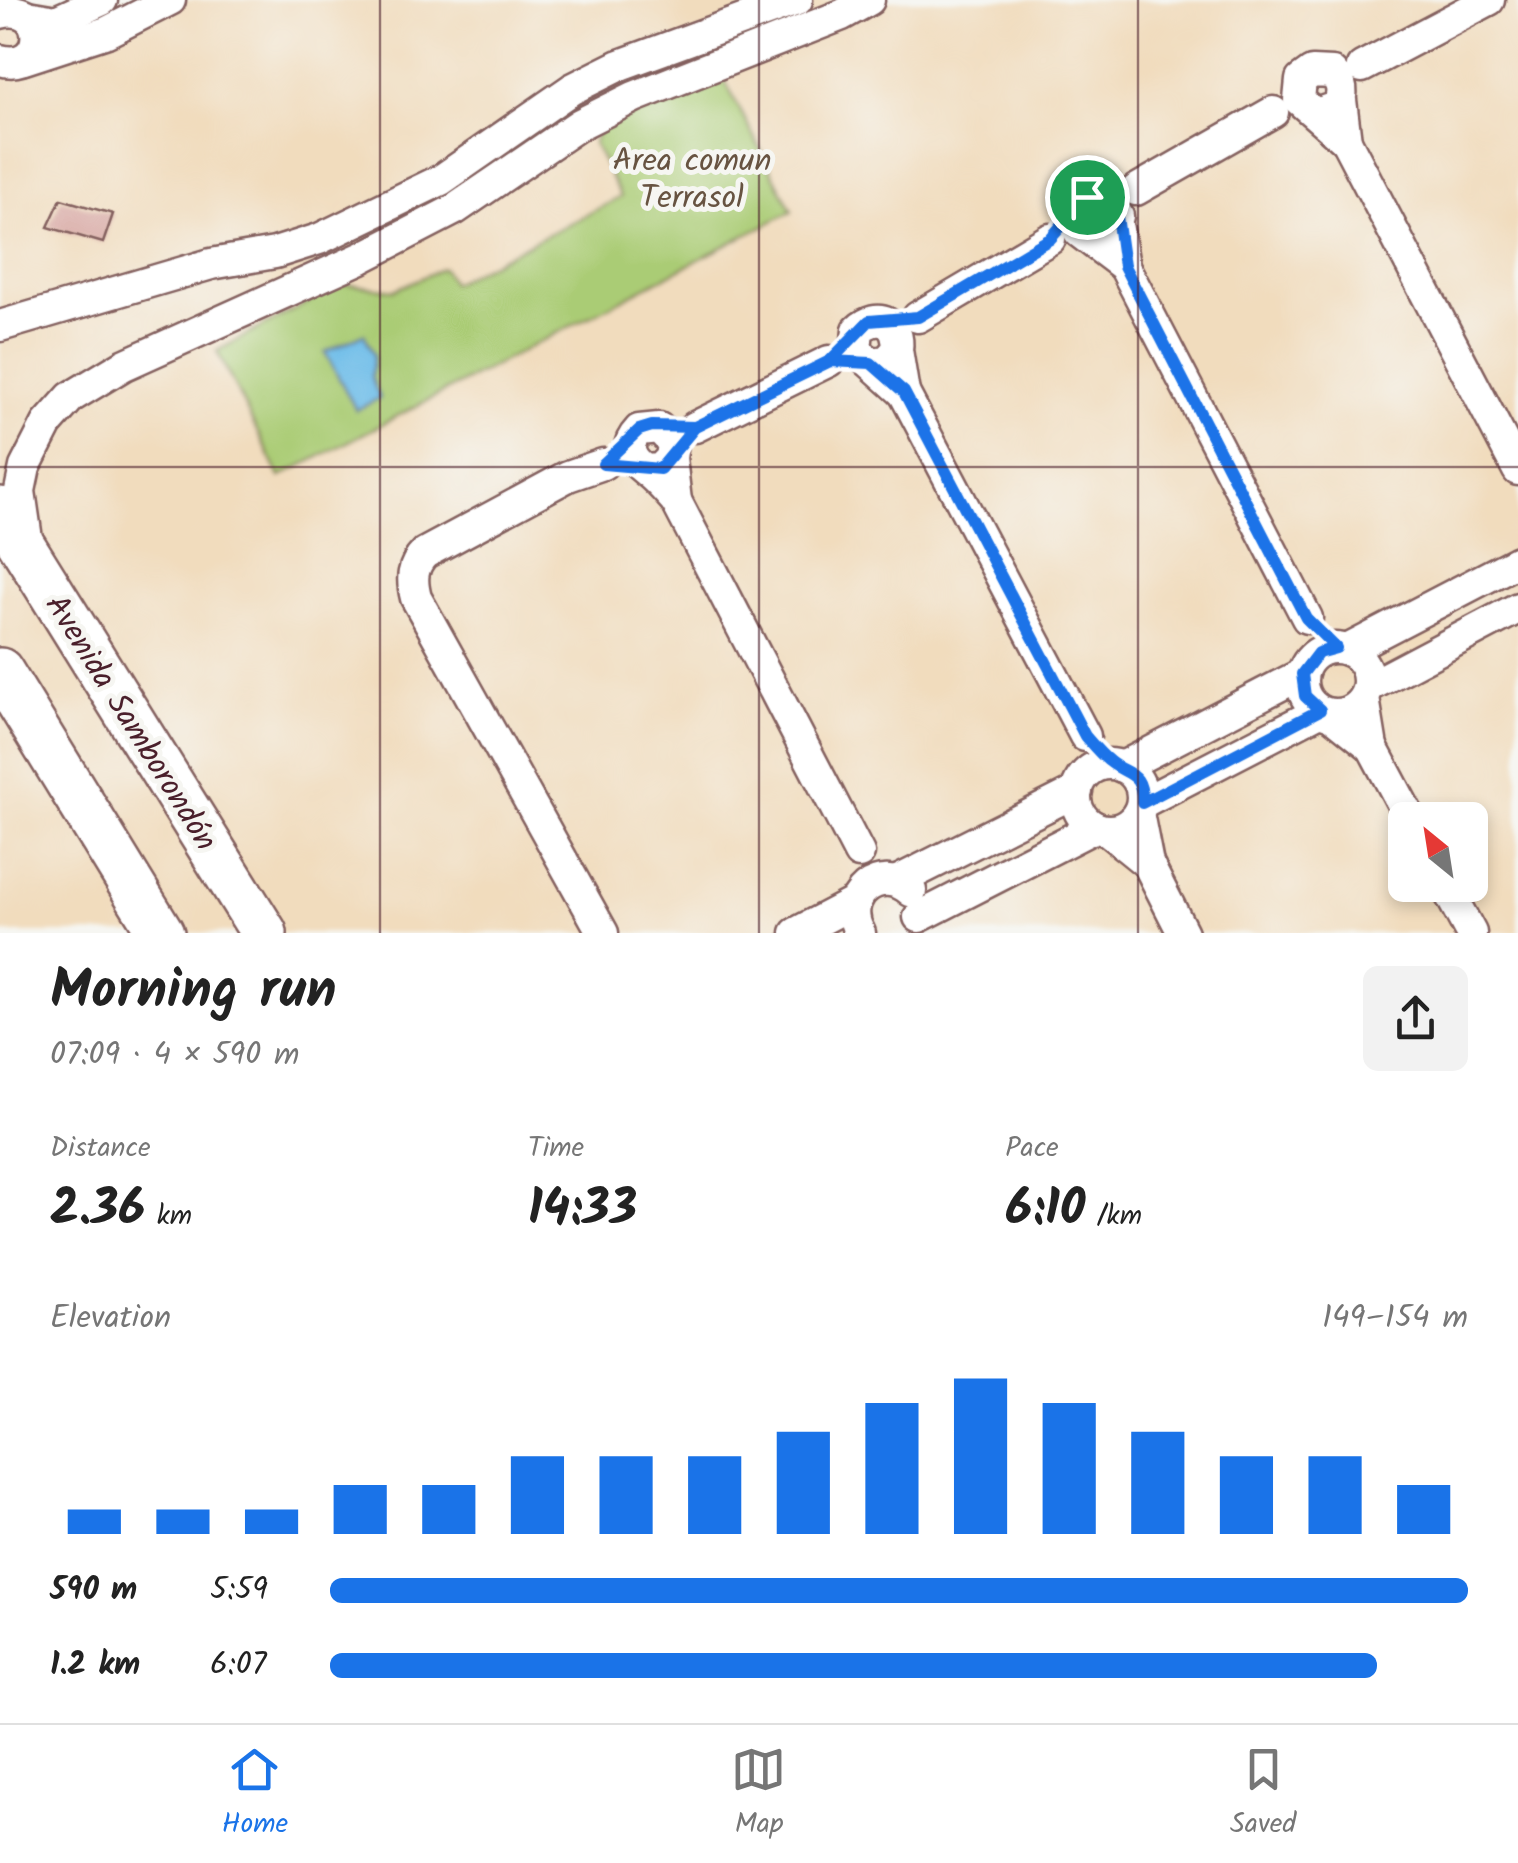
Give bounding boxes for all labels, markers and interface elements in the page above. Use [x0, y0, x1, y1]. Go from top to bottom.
park label: Area comun Terrasol [613, 136, 771, 224]
pin [1045, 155, 1130, 240]
icon: arrive [1060, 170, 1115, 225]
street label: Avenida Samborondón [30, 585, 229, 862]
north arrow [1388, 802, 1488, 902]
map controls [1388, 802, 1488, 902]
text: Morning run [50, 949, 337, 1036]
button: share [1363, 966, 1468, 1071]
text: 07:09 · 4 × 590 m [50, 1030, 300, 1081]
text: Distance [50, 1126, 151, 1171]
text: Time [528, 1126, 584, 1171]
text: Pace [1005, 1126, 1059, 1171]
text: 2.36 [50, 1171, 145, 1251]
text: 14:33 [528, 1171, 637, 1251]
text: 6:10 [1005, 1171, 1085, 1251]
text: km [145, 1194, 192, 1239]
text: /km [1085, 1194, 1142, 1239]
text: Elevation [50, 1293, 171, 1344]
text: 149–154 m [1322, 1293, 1468, 1344]
text: 590 m [50, 1565, 137, 1616]
text: 5:59 [210, 1565, 268, 1616]
text: 1.2 km [50, 1640, 140, 1691]
text: 6:07 [210, 1640, 266, 1691]
tab: Home [222, 1742, 288, 1847]
tab: Map [731, 1742, 786, 1847]
tab: Saved [1230, 1742, 1296, 1847]

